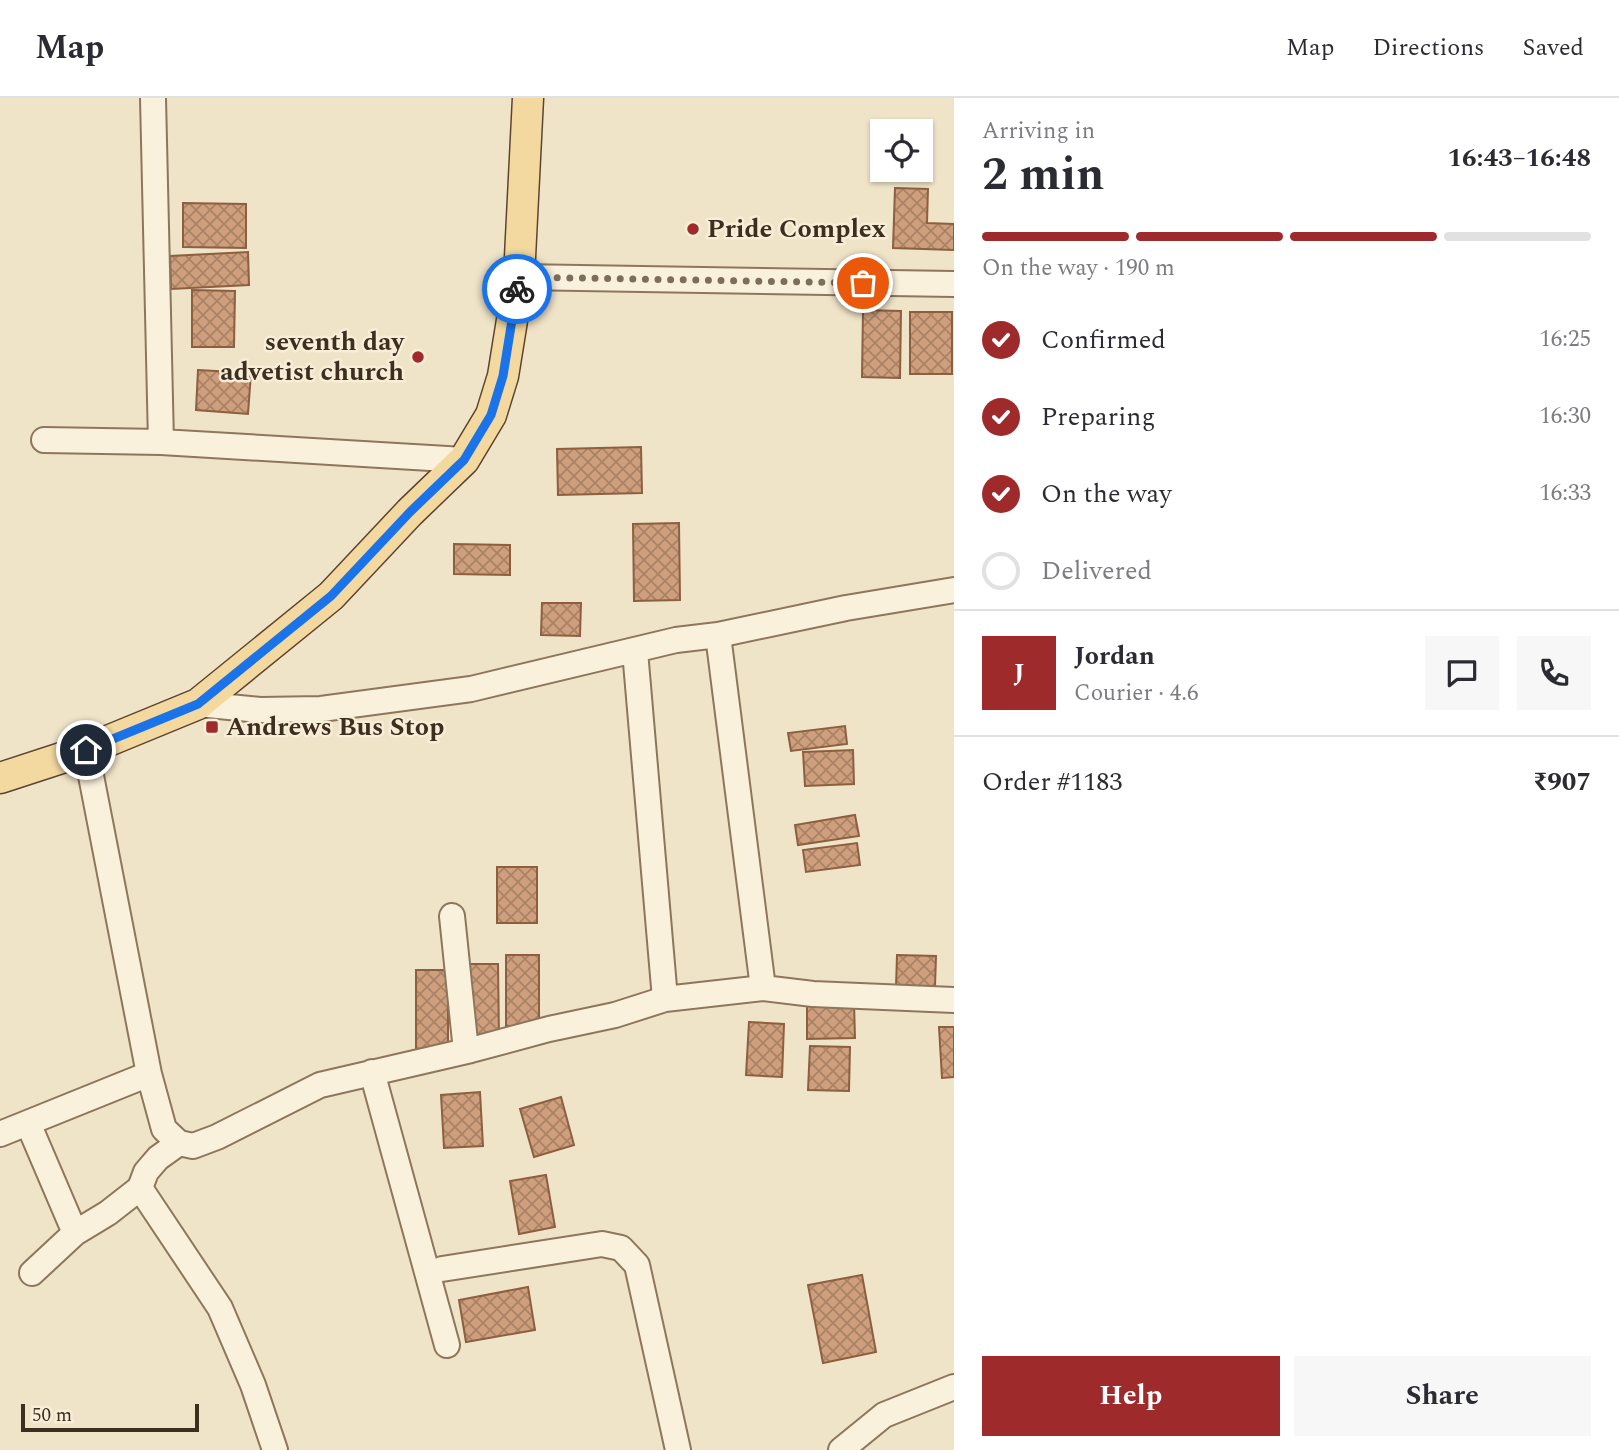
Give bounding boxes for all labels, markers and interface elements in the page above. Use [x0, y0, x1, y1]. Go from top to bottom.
text: Map [35, 23, 104, 73]
text: Map [1286, 30, 1334, 66]
text: Directions [1372, 30, 1484, 66]
text: Saved [1522, 30, 1584, 66]
text: Arriving in [982, 114, 1095, 149]
map controls [870, 119, 933, 182]
button: locate [870, 119, 933, 182]
text: 16:43–16:48 [1447, 138, 1591, 178]
text: 2 min [982, 140, 1104, 210]
place label: Pride Complex [707, 209, 886, 249]
marker: Pride Complex [685, 221, 701, 237]
text: On the way · 190 m [982, 251, 1175, 286]
pin [833, 253, 893, 313]
courier [482, 254, 552, 324]
icon: bag [844, 264, 882, 302]
icon: bike [498, 270, 536, 308]
text: Confirmed [1041, 320, 1166, 360]
icon: check [982, 321, 1020, 359]
place label: seventh day advetist church [220, 322, 406, 392]
text: 16:25 [1539, 322, 1591, 357]
marker: seventh day advetist church [410, 349, 426, 365]
text: Preparing [1041, 397, 1155, 437]
icon: check [982, 398, 1020, 436]
text: 16:30 [1539, 399, 1591, 434]
text: On the way [1041, 474, 1172, 514]
icon: check [982, 475, 1020, 513]
text: 16:33 [1539, 476, 1591, 511]
text: Delivered [1041, 551, 1152, 591]
text: Jordan [1074, 636, 1155, 676]
button: chat [1425, 636, 1499, 710]
button: phone [1517, 636, 1591, 710]
text: J [1013, 653, 1025, 693]
text: Courier · 4.6 [1074, 676, 1199, 711]
place label: Andrews Bus Stop [226, 707, 444, 747]
marker: Andrews Bus Stop [204, 719, 220, 735]
pin [56, 720, 116, 780]
icon: home [67, 731, 105, 769]
text: Order #1183 [982, 762, 1122, 802]
text: ₹907 [1533, 762, 1591, 802]
button: Help [982, 1356, 1280, 1436]
button: Share [1294, 1356, 1591, 1436]
scale bar [21, 1401, 200, 1433]
text: 50 m [32, 1401, 72, 1430]

